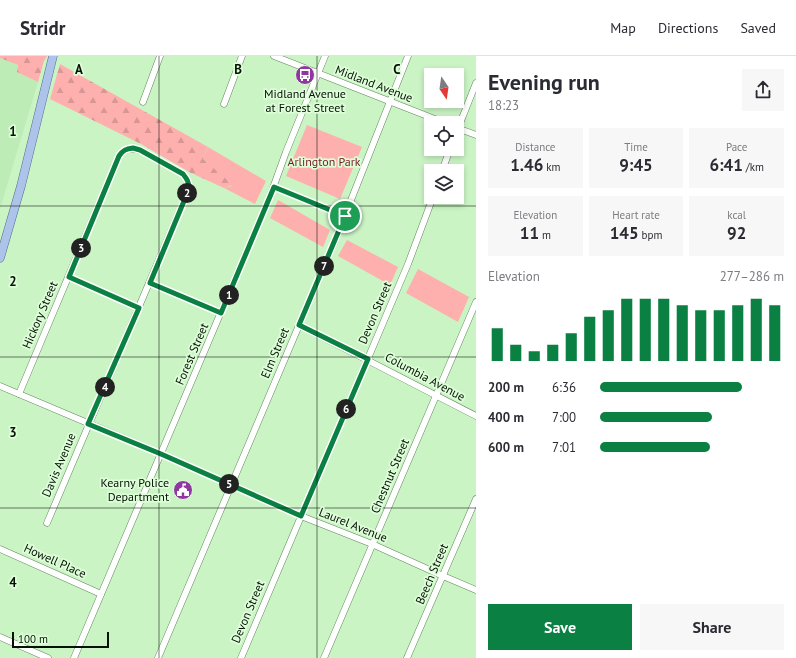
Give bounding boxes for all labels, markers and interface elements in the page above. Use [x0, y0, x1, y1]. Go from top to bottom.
text: Stridr [20, 16, 65, 40]
text: Map [610, 19, 636, 37]
text: Directions [658, 19, 718, 37]
text: Saved [740, 19, 776, 37]
text: A [75, 61, 83, 78]
text: B [234, 61, 242, 78]
text: C [393, 61, 401, 78]
street label: Midland Avenue [333, 62, 415, 105]
bus stop icon: Midland Avenue at Forest Street [294, 64, 316, 86]
north arrow [424, 68, 464, 108]
map controls [424, 68, 464, 204]
text: Evening run [488, 68, 600, 96]
button: share [742, 69, 784, 111]
place label: Midland Avenue at Forest Street [264, 86, 346, 115]
text: 18:23 [488, 97, 519, 114]
button: locate [424, 116, 464, 156]
text: 1 [9, 123, 17, 140]
text: Distance [515, 140, 555, 154]
text: Time [624, 140, 648, 154]
text: Pace [726, 140, 747, 154]
park label: Arlington Park [287, 154, 361, 169]
text: 1.46 [510, 154, 543, 176]
text: 9:45 [619, 154, 653, 176]
text: 6:41 [709, 154, 743, 176]
text: km [543, 160, 560, 174]
text: /km [743, 160, 764, 174]
button: layers [424, 164, 464, 204]
pin: 2 [177, 183, 197, 203]
text: 2 [184, 186, 190, 200]
pin [328, 199, 362, 233]
icon: arrive [334, 205, 356, 227]
text: Elevation [513, 208, 557, 222]
text: Heart rate [612, 208, 660, 222]
text: kcal [727, 208, 746, 222]
text: 11 [520, 222, 539, 244]
text: 145 [610, 222, 639, 244]
text: 92 [727, 222, 746, 244]
text: m [539, 228, 551, 242]
text: bpm [639, 228, 662, 242]
pin: 3 [71, 238, 91, 258]
text: 3 [78, 241, 84, 255]
pin: 7 [314, 256, 334, 276]
text: 7 [321, 259, 327, 273]
text: Elevation [488, 268, 540, 285]
text: 277–286 m [720, 268, 784, 285]
text: 2 [9, 273, 17, 290]
street label: Hickory Street [19, 279, 60, 351]
street label: Devon Street [355, 279, 394, 346]
pin: 1 [219, 285, 239, 305]
text: 1 [226, 288, 232, 302]
street label: Forest Street [172, 321, 211, 387]
street label: Elm Street [257, 325, 292, 380]
street label: Columbia Avenue [383, 349, 468, 404]
pin: 4 [95, 377, 115, 397]
text: 200 m [488, 379, 524, 396]
text: 6:36 [552, 379, 576, 396]
text: 4 [102, 380, 108, 394]
pin: 6 [336, 399, 356, 419]
text: 6 [343, 402, 349, 416]
text: 400 m [488, 409, 524, 426]
text: 7:00 [552, 409, 576, 426]
text: 3 [9, 424, 17, 441]
street label: Davis Avenue [38, 431, 79, 499]
street label: Chestnut Street [367, 436, 412, 515]
text: 600 m [488, 439, 524, 456]
text: 7:01 [552, 439, 576, 456]
pin: 5 [219, 474, 239, 494]
place label: Kearny Police Department [101, 475, 169, 504]
text: 5 [226, 477, 232, 491]
public building icon: Kearny Police Department [172, 479, 194, 501]
street label: Laurel Avenue [317, 504, 390, 545]
street label: Howell Place [22, 540, 89, 581]
street label: Beech Street [412, 541, 451, 607]
text: 4 [9, 574, 17, 591]
street label: Devon Street [228, 578, 267, 645]
button: Save [488, 604, 632, 650]
button: Share [640, 604, 784, 650]
scale bar [12, 630, 109, 649]
text: 100 m [18, 632, 48, 646]

